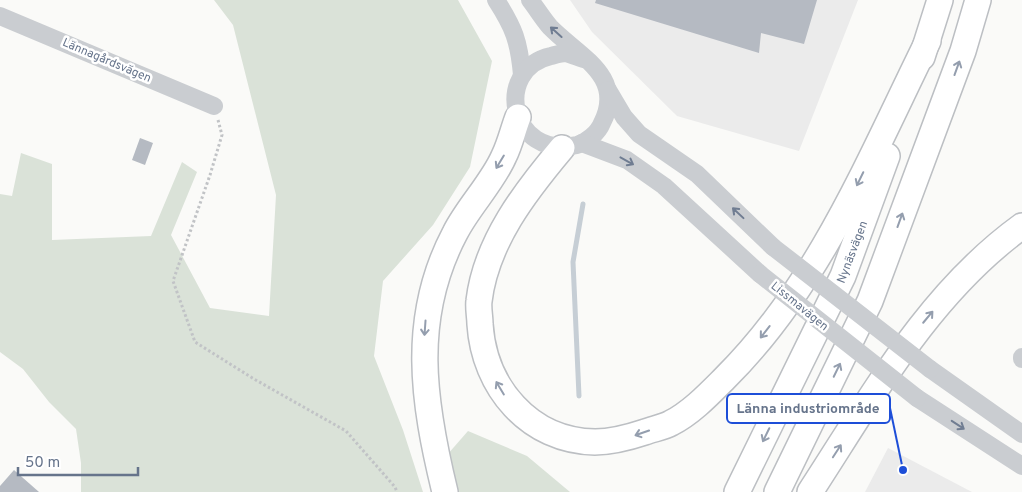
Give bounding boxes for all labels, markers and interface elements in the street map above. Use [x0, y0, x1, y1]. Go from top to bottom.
one-way arrow [550, 27, 563, 38]
street label: Lännagårdsvägen [60, 35, 154, 87]
one-way arrow [953, 61, 962, 76]
one-way arrow [495, 155, 506, 169]
one-way arrow [620, 156, 635, 166]
one-way arrow [855, 171, 864, 186]
one-way arrow [732, 207, 744, 219]
one-way arrow [896, 213, 905, 228]
street label: Nynäsvägen [834, 219, 872, 286]
street label: Lissmavägen [767, 279, 832, 335]
one-way arrow [923, 311, 934, 324]
one-way arrow [421, 320, 430, 336]
one-way arrow [760, 325, 771, 338]
one-way arrow [832, 362, 842, 377]
one-way arrow [495, 381, 505, 395]
callout: Länna industriområde [727, 394, 890, 423]
text: Länna industriområde [736, 401, 880, 418]
one-way arrow [951, 420, 965, 430]
one-way arrow [761, 427, 771, 442]
one-way arrow [635, 429, 651, 438]
scale bar [18, 444, 138, 476]
one-way arrow [832, 444, 842, 458]
text: 50 m [25, 454, 60, 473]

